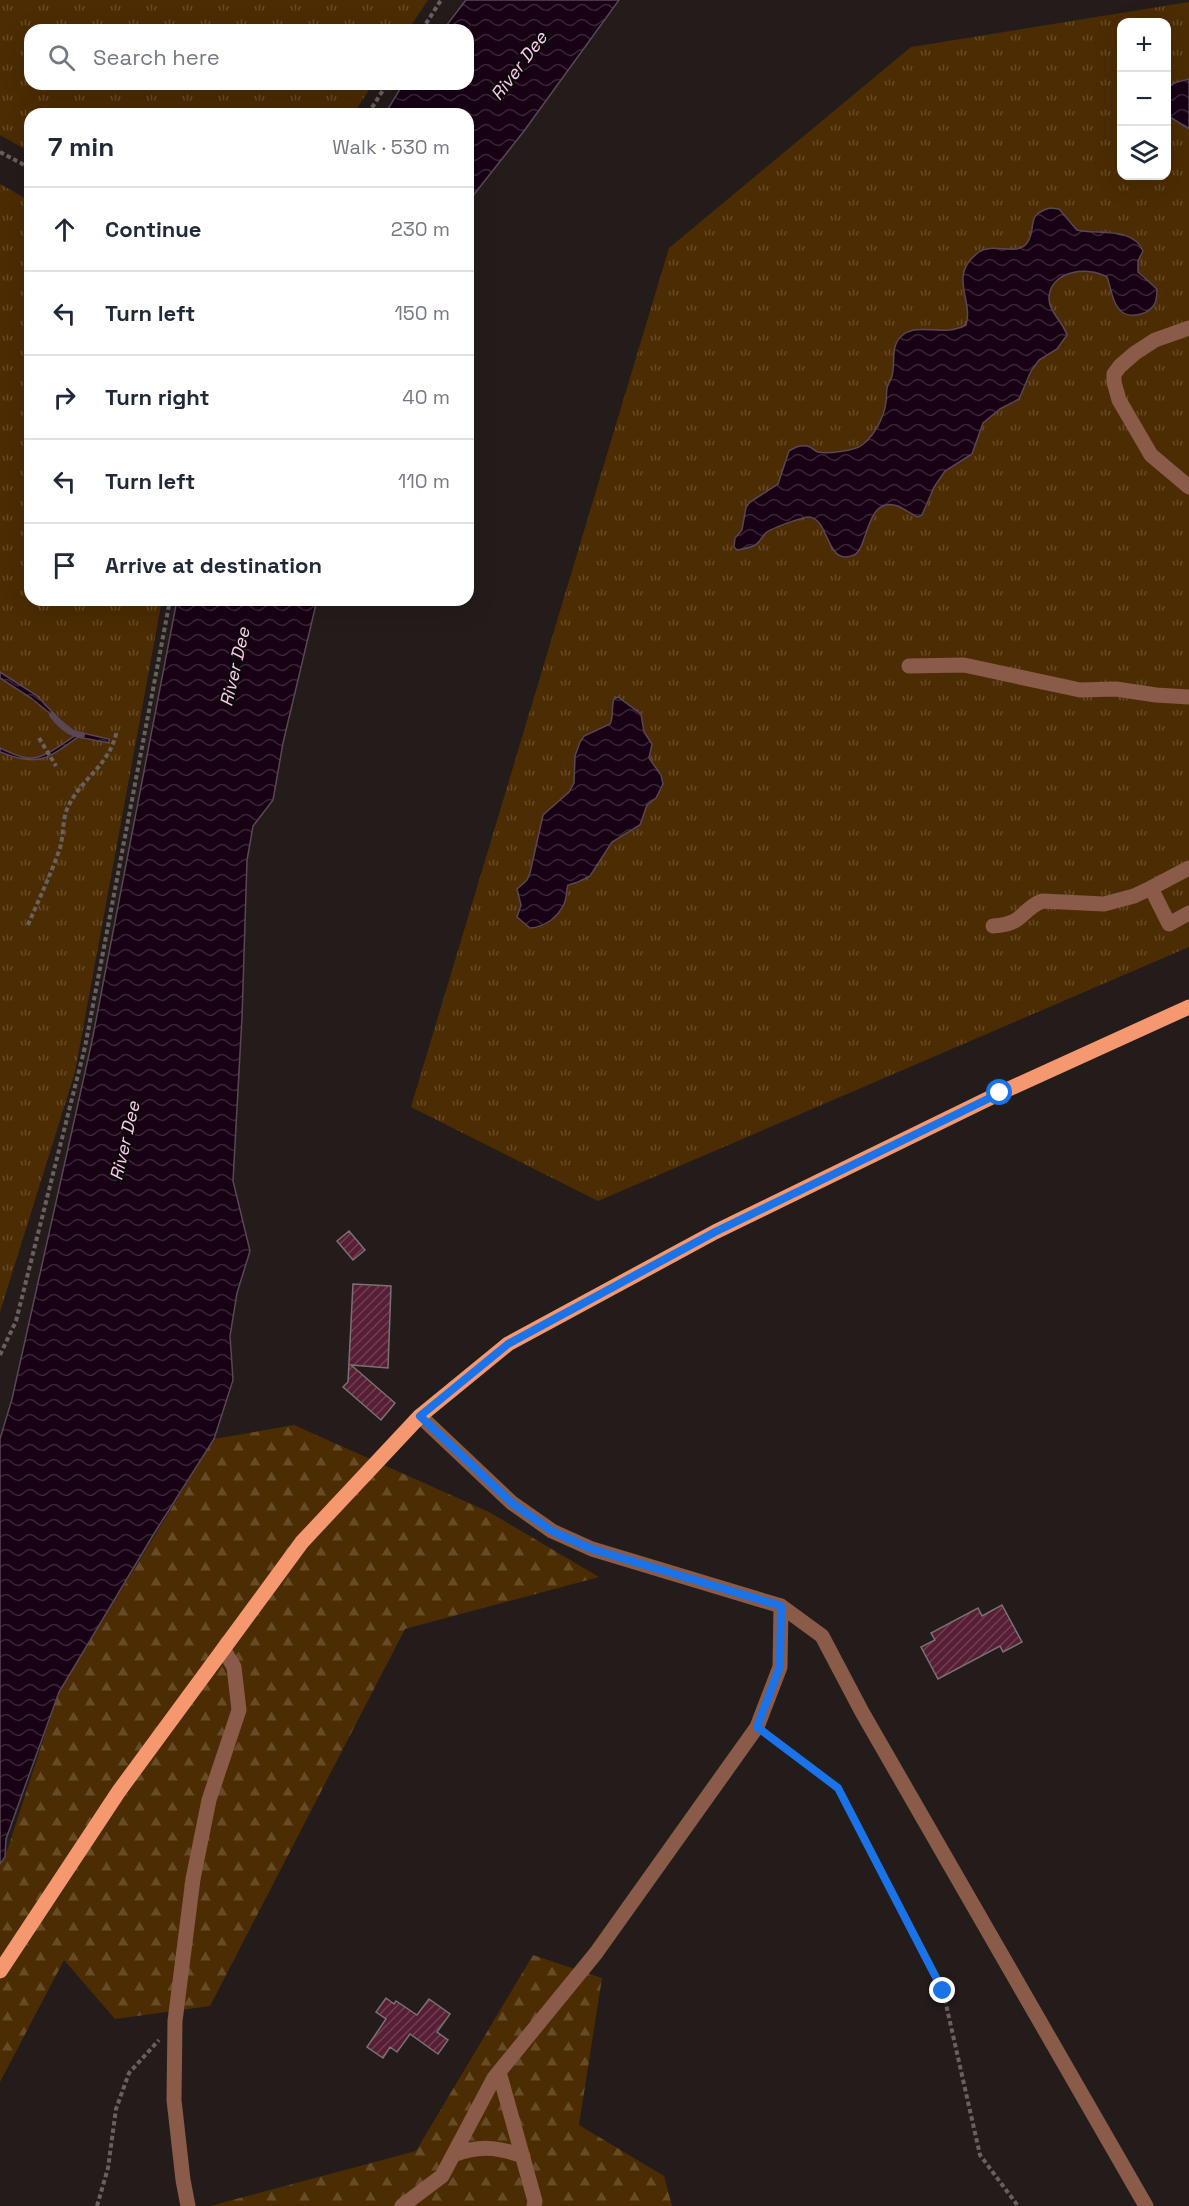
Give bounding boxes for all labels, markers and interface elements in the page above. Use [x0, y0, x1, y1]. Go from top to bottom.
map controls [1117, 18, 1171, 180]
button: + [1117, 18, 1171, 72]
search box [24, 24, 474, 90]
water label: River Dee [485, 26, 553, 105]
icon: search [45, 41, 78, 74]
text: Search here [93, 43, 220, 71]
button: − [1117, 72, 1171, 126]
button: layers [1117, 126, 1171, 180]
text: 7 min [48, 130, 114, 164]
text: Walk · 530 m [332, 134, 450, 160]
icon: ahead [48, 213, 81, 246]
text: Continue [105, 215, 201, 243]
text: 230 m [391, 216, 450, 242]
icon: left [48, 297, 81, 330]
text: Turn left [105, 299, 195, 327]
text: 150 m [395, 300, 450, 326]
icon: right [48, 381, 81, 414]
text: Turn right [105, 383, 210, 411]
text: 40 m [402, 384, 450, 410]
icon: left [48, 465, 81, 498]
text: Turn left [105, 467, 195, 495]
text: 110 m [398, 468, 450, 494]
icon: arrive [48, 549, 81, 582]
text: Arrive at destination [105, 551, 322, 579]
water label: River Dee [214, 624, 255, 709]
route start [986, 1079, 1012, 1105]
water label: River Dee [104, 1098, 145, 1183]
route end [929, 1977, 955, 2003]

